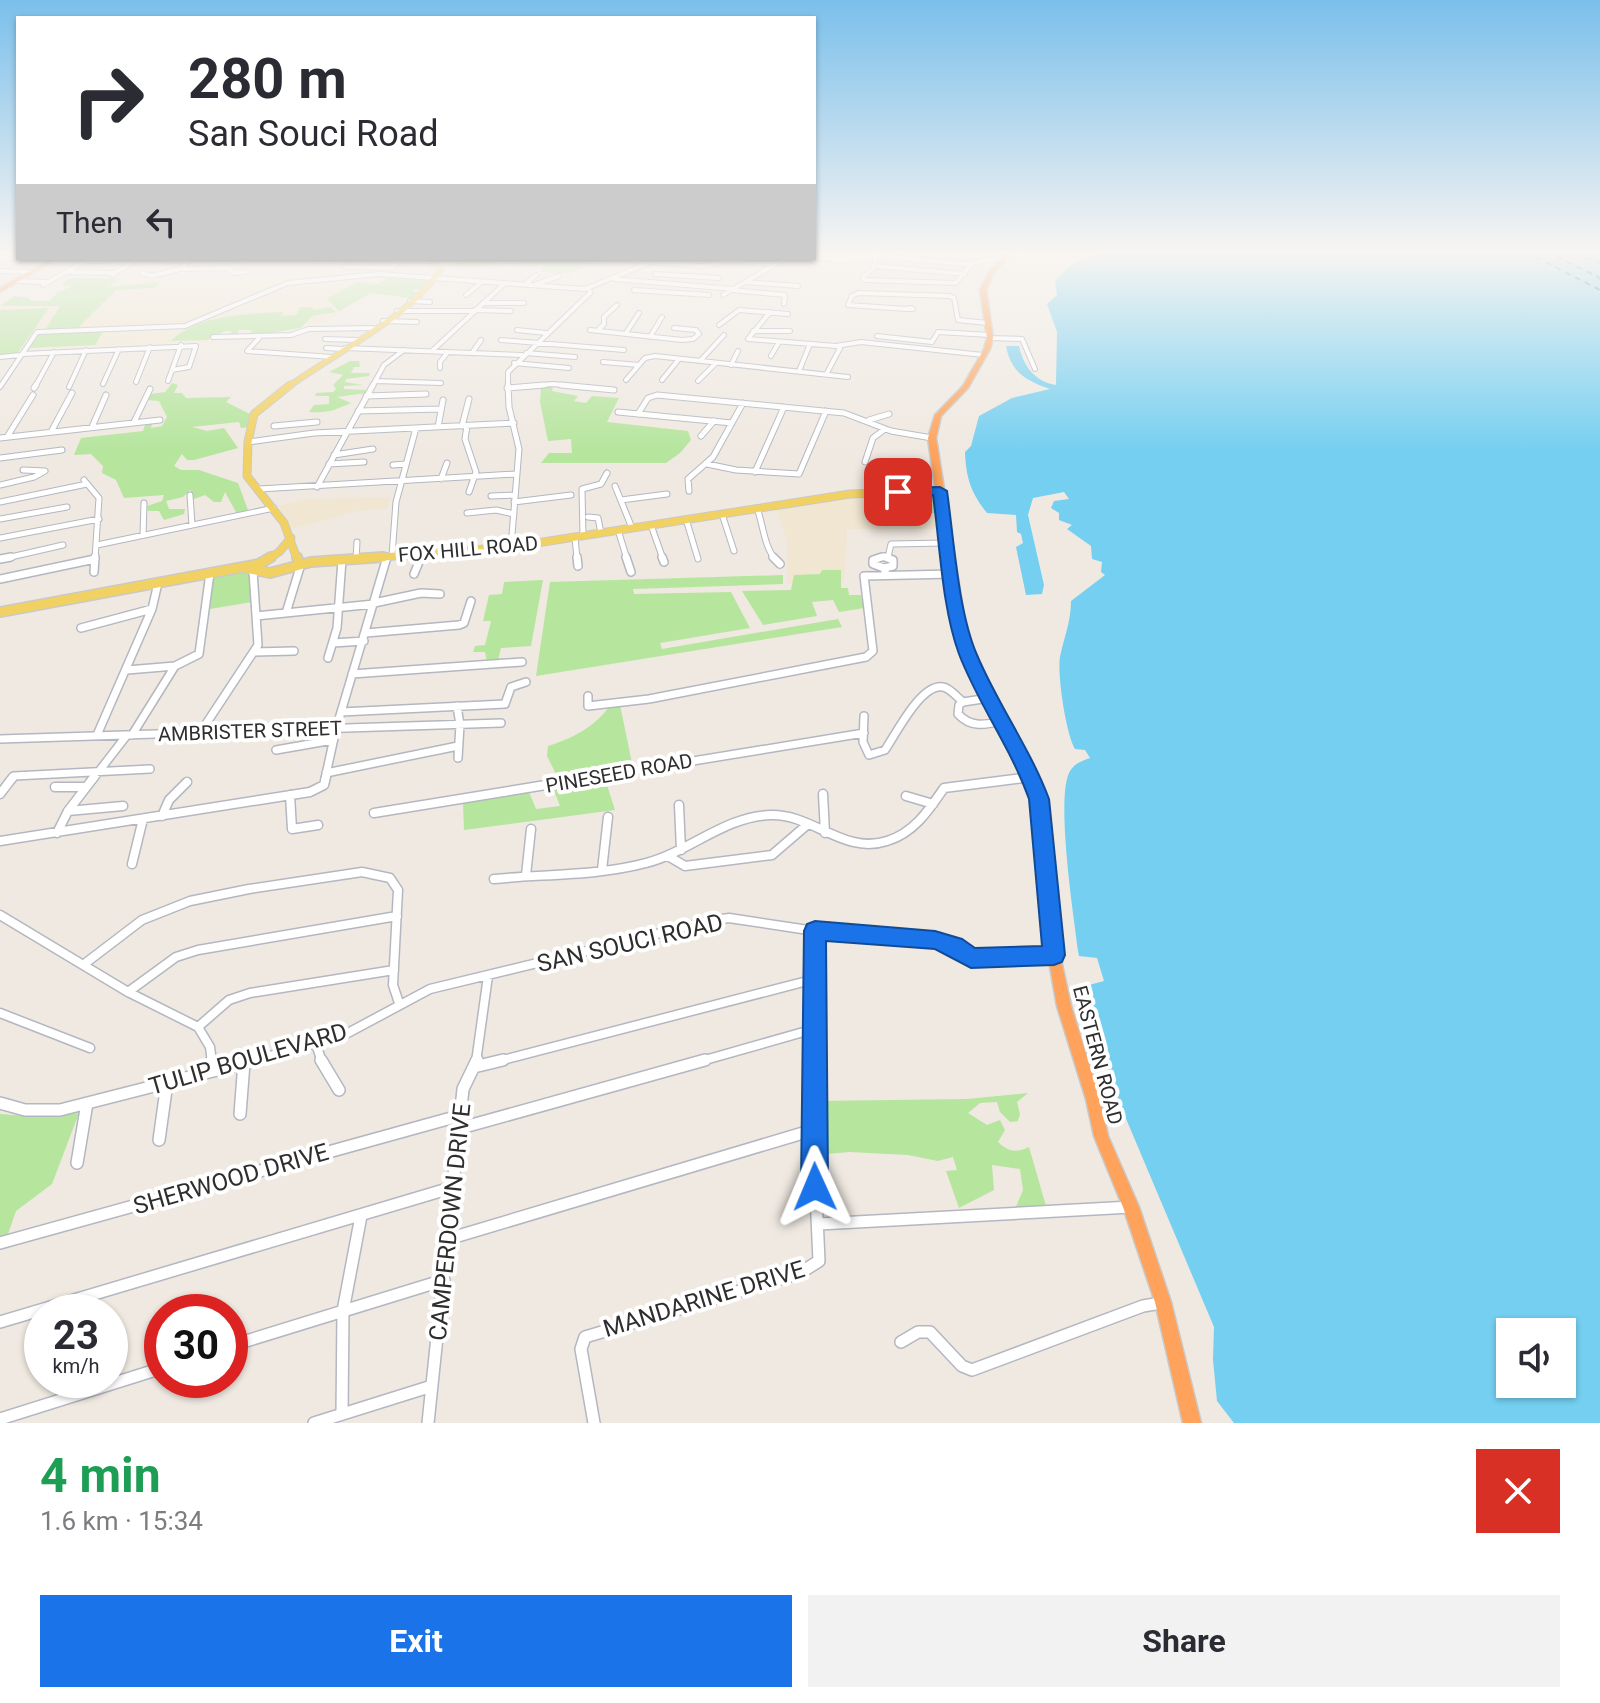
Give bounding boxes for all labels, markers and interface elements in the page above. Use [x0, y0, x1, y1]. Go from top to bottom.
text: 280 m [188, 46, 347, 112]
icon: right [56, 48, 160, 152]
text: San Souci Road [188, 113, 439, 155]
icon: left [139, 200, 183, 244]
text: Then [56, 205, 123, 240]
pin [864, 458, 932, 526]
icon: arrive [876, 470, 920, 514]
street label: FOX HILL ROAD [397, 531, 539, 567]
street label: AMBRISTER STREET [158, 716, 343, 746]
street label: PINESEED ROAD [544, 748, 694, 798]
street label: SAN SOUCI ROAD [534, 908, 726, 978]
street label: EASTERN ROAD [1068, 983, 1128, 1127]
street label: TULIP BOULEVARD [146, 1017, 350, 1101]
street label: CAMPERDOWN DRIVE [424, 1102, 476, 1342]
street label: SHERWOOD DRIVE [130, 1138, 332, 1220]
position arrow [773, 1145, 857, 1229]
street label: MANDARINE DRIVE [600, 1255, 808, 1343]
speed limit sign: 30 [144, 1294, 248, 1398]
text: 23 [53, 1312, 99, 1359]
map controls [1496, 1318, 1576, 1398]
button: sound [1496, 1318, 1576, 1398]
text: km/h [53, 1354, 99, 1378]
text: 4 min [40, 1447, 161, 1504]
button: close [1476, 1449, 1560, 1533]
text: 1.6 km · 15:34 [40, 1506, 203, 1536]
button: Exit [40, 1595, 792, 1687]
button: Share [808, 1595, 1560, 1687]

